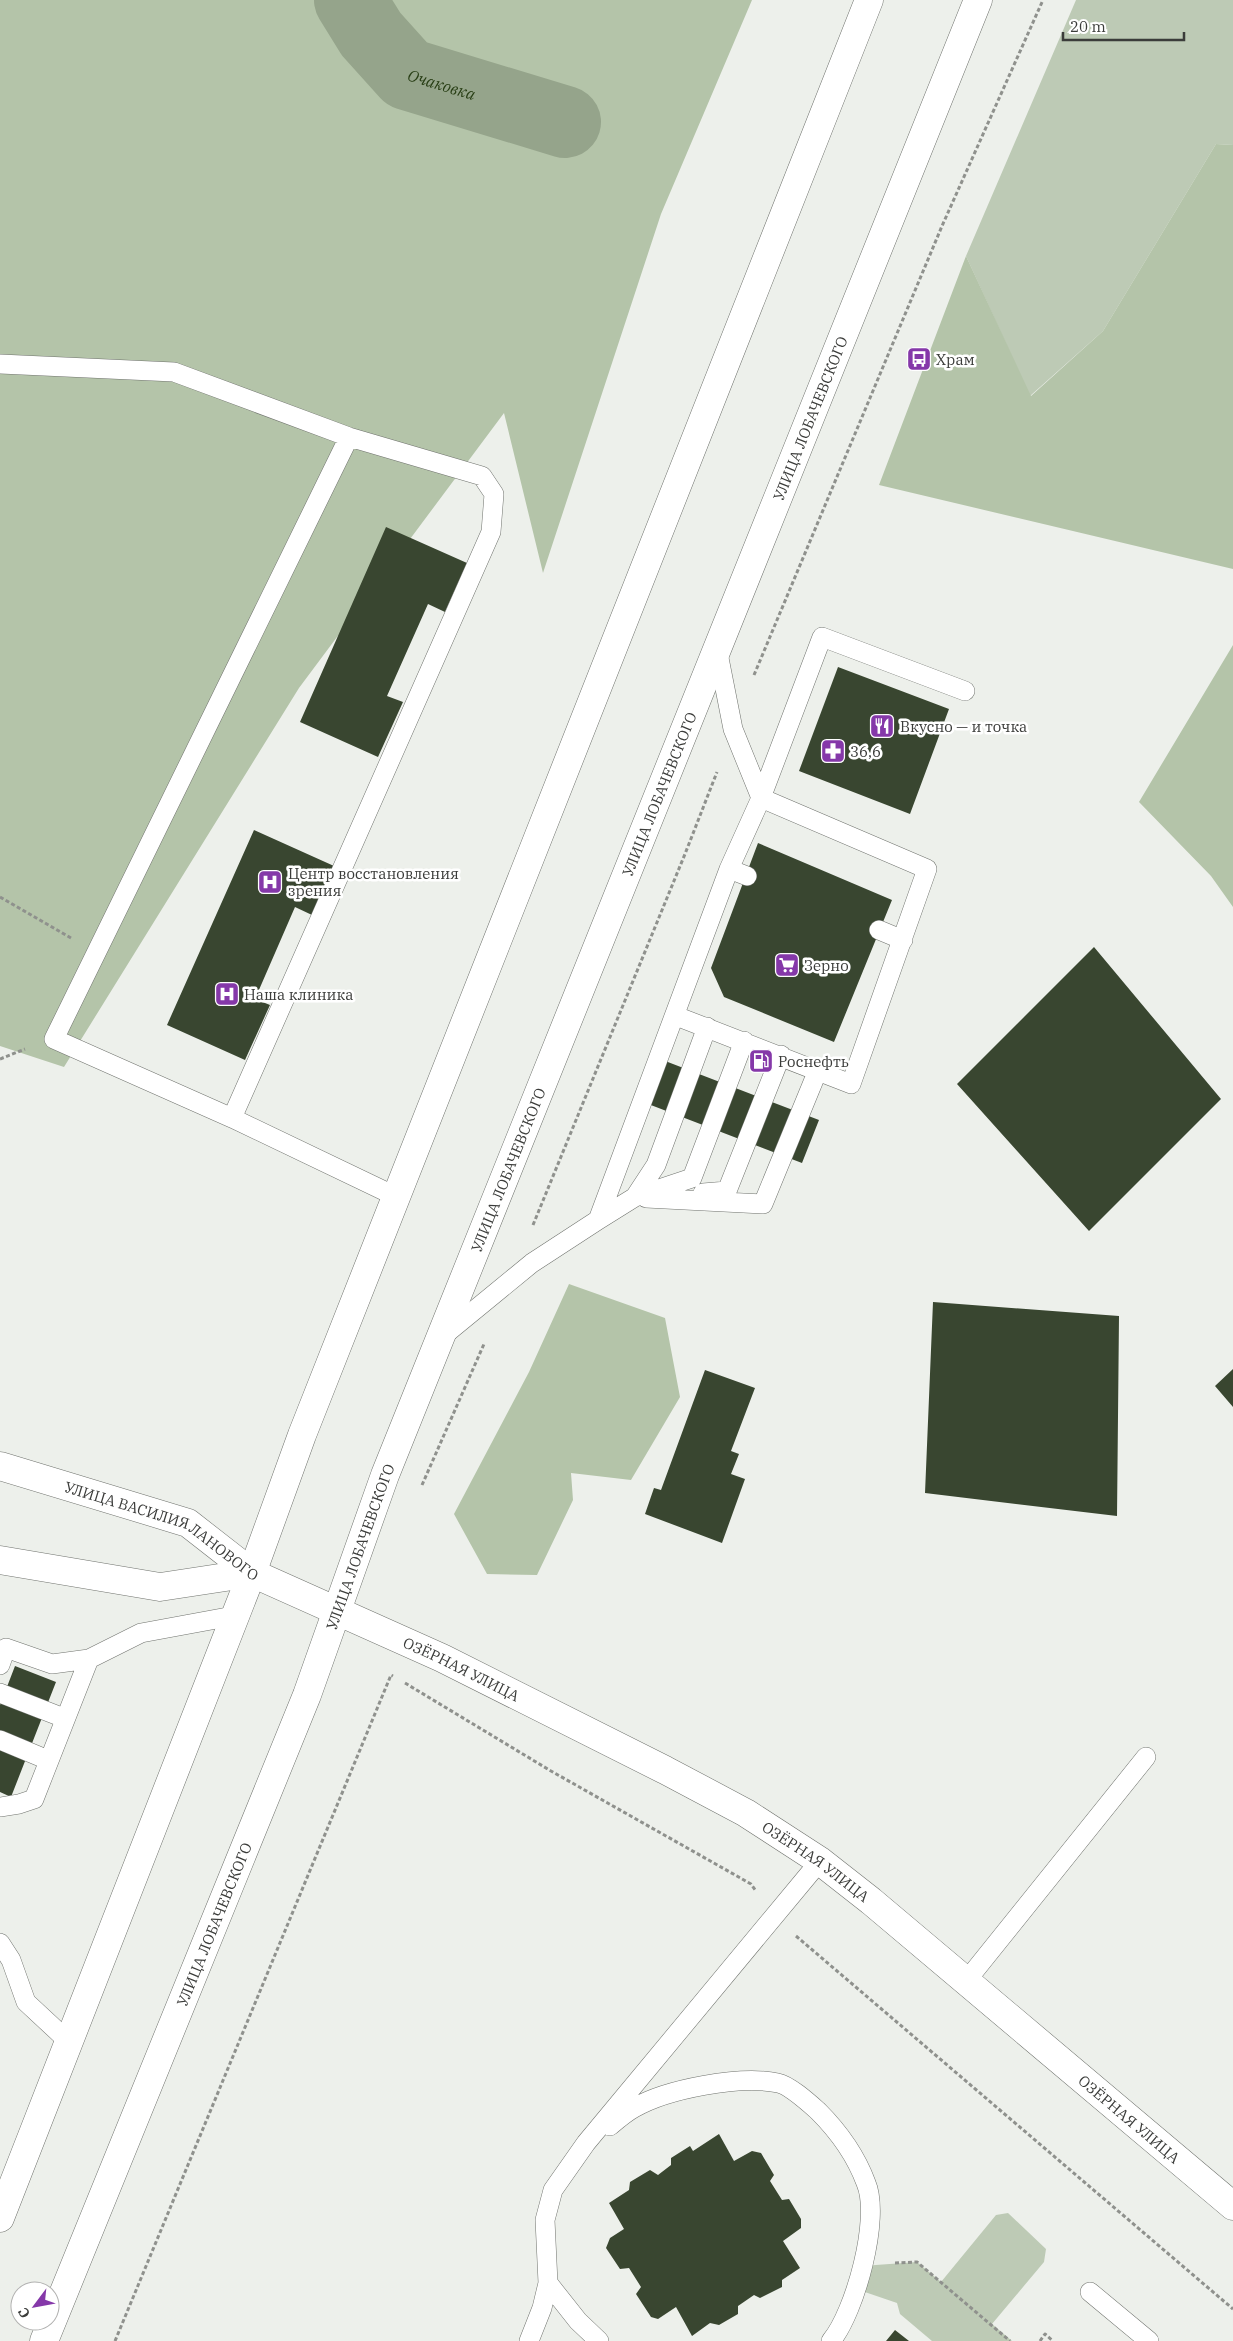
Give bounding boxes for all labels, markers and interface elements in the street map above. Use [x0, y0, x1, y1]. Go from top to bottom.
scale bar [1063, 10, 1184, 42]
text: 20 m [1070, 17, 1106, 36]
water label: Очаковка [405, 65, 478, 104]
street label: УЛИЦА ЛОБАЧЕВСКОГО [768, 333, 851, 503]
bus stop icon: Храм [906, 346, 932, 372]
place label: Храм [936, 350, 975, 369]
street label: УЛИЦА ЛОБАЧЕВСКОГО [617, 709, 700, 879]
restaurant icon: Вкусно — и точка [869, 713, 895, 739]
place label: Вкусно — и точка [900, 717, 1027, 736]
pharmacy icon: 36,6 [820, 738, 846, 764]
place label: 36,6 [850, 742, 881, 761]
place label: Центр восстановления зрения [288, 864, 459, 900]
hospital icon: Центр восстановления зрения [257, 869, 283, 895]
supermarket icon: Зерно [774, 952, 800, 978]
place label: Зерно [804, 956, 849, 975]
hospital icon: Наша клиника [214, 981, 240, 1007]
place label: Наша клиника [244, 985, 353, 1004]
fuel station icon: Роснефть [748, 1048, 774, 1074]
place label: Роснефть [778, 1052, 849, 1071]
street label: УЛИЦА ЛОБАЧЕВСКОГО [466, 1085, 549, 1254]
street label: УЛИЦА ЛОБАЧЕВСКОГО [321, 1461, 398, 1632]
street label: УЛИЦА ВАСИЛИЯ ЛАНОВОГО [62, 1477, 262, 1584]
street label: ОЗЁРНАЯ УЛИЦА [400, 1632, 524, 1705]
street label: ОЗЁРНАЯ УЛИЦА [759, 1817, 874, 1906]
street label: УЛИЦА ЛОБАЧЕВСКОГО [172, 1839, 256, 2009]
street label: ОЗЁРНАЯ УЛИЦА [1075, 2070, 1185, 2167]
north arrow [10, 2281, 60, 2331]
text: С [14, 2304, 34, 2322]

